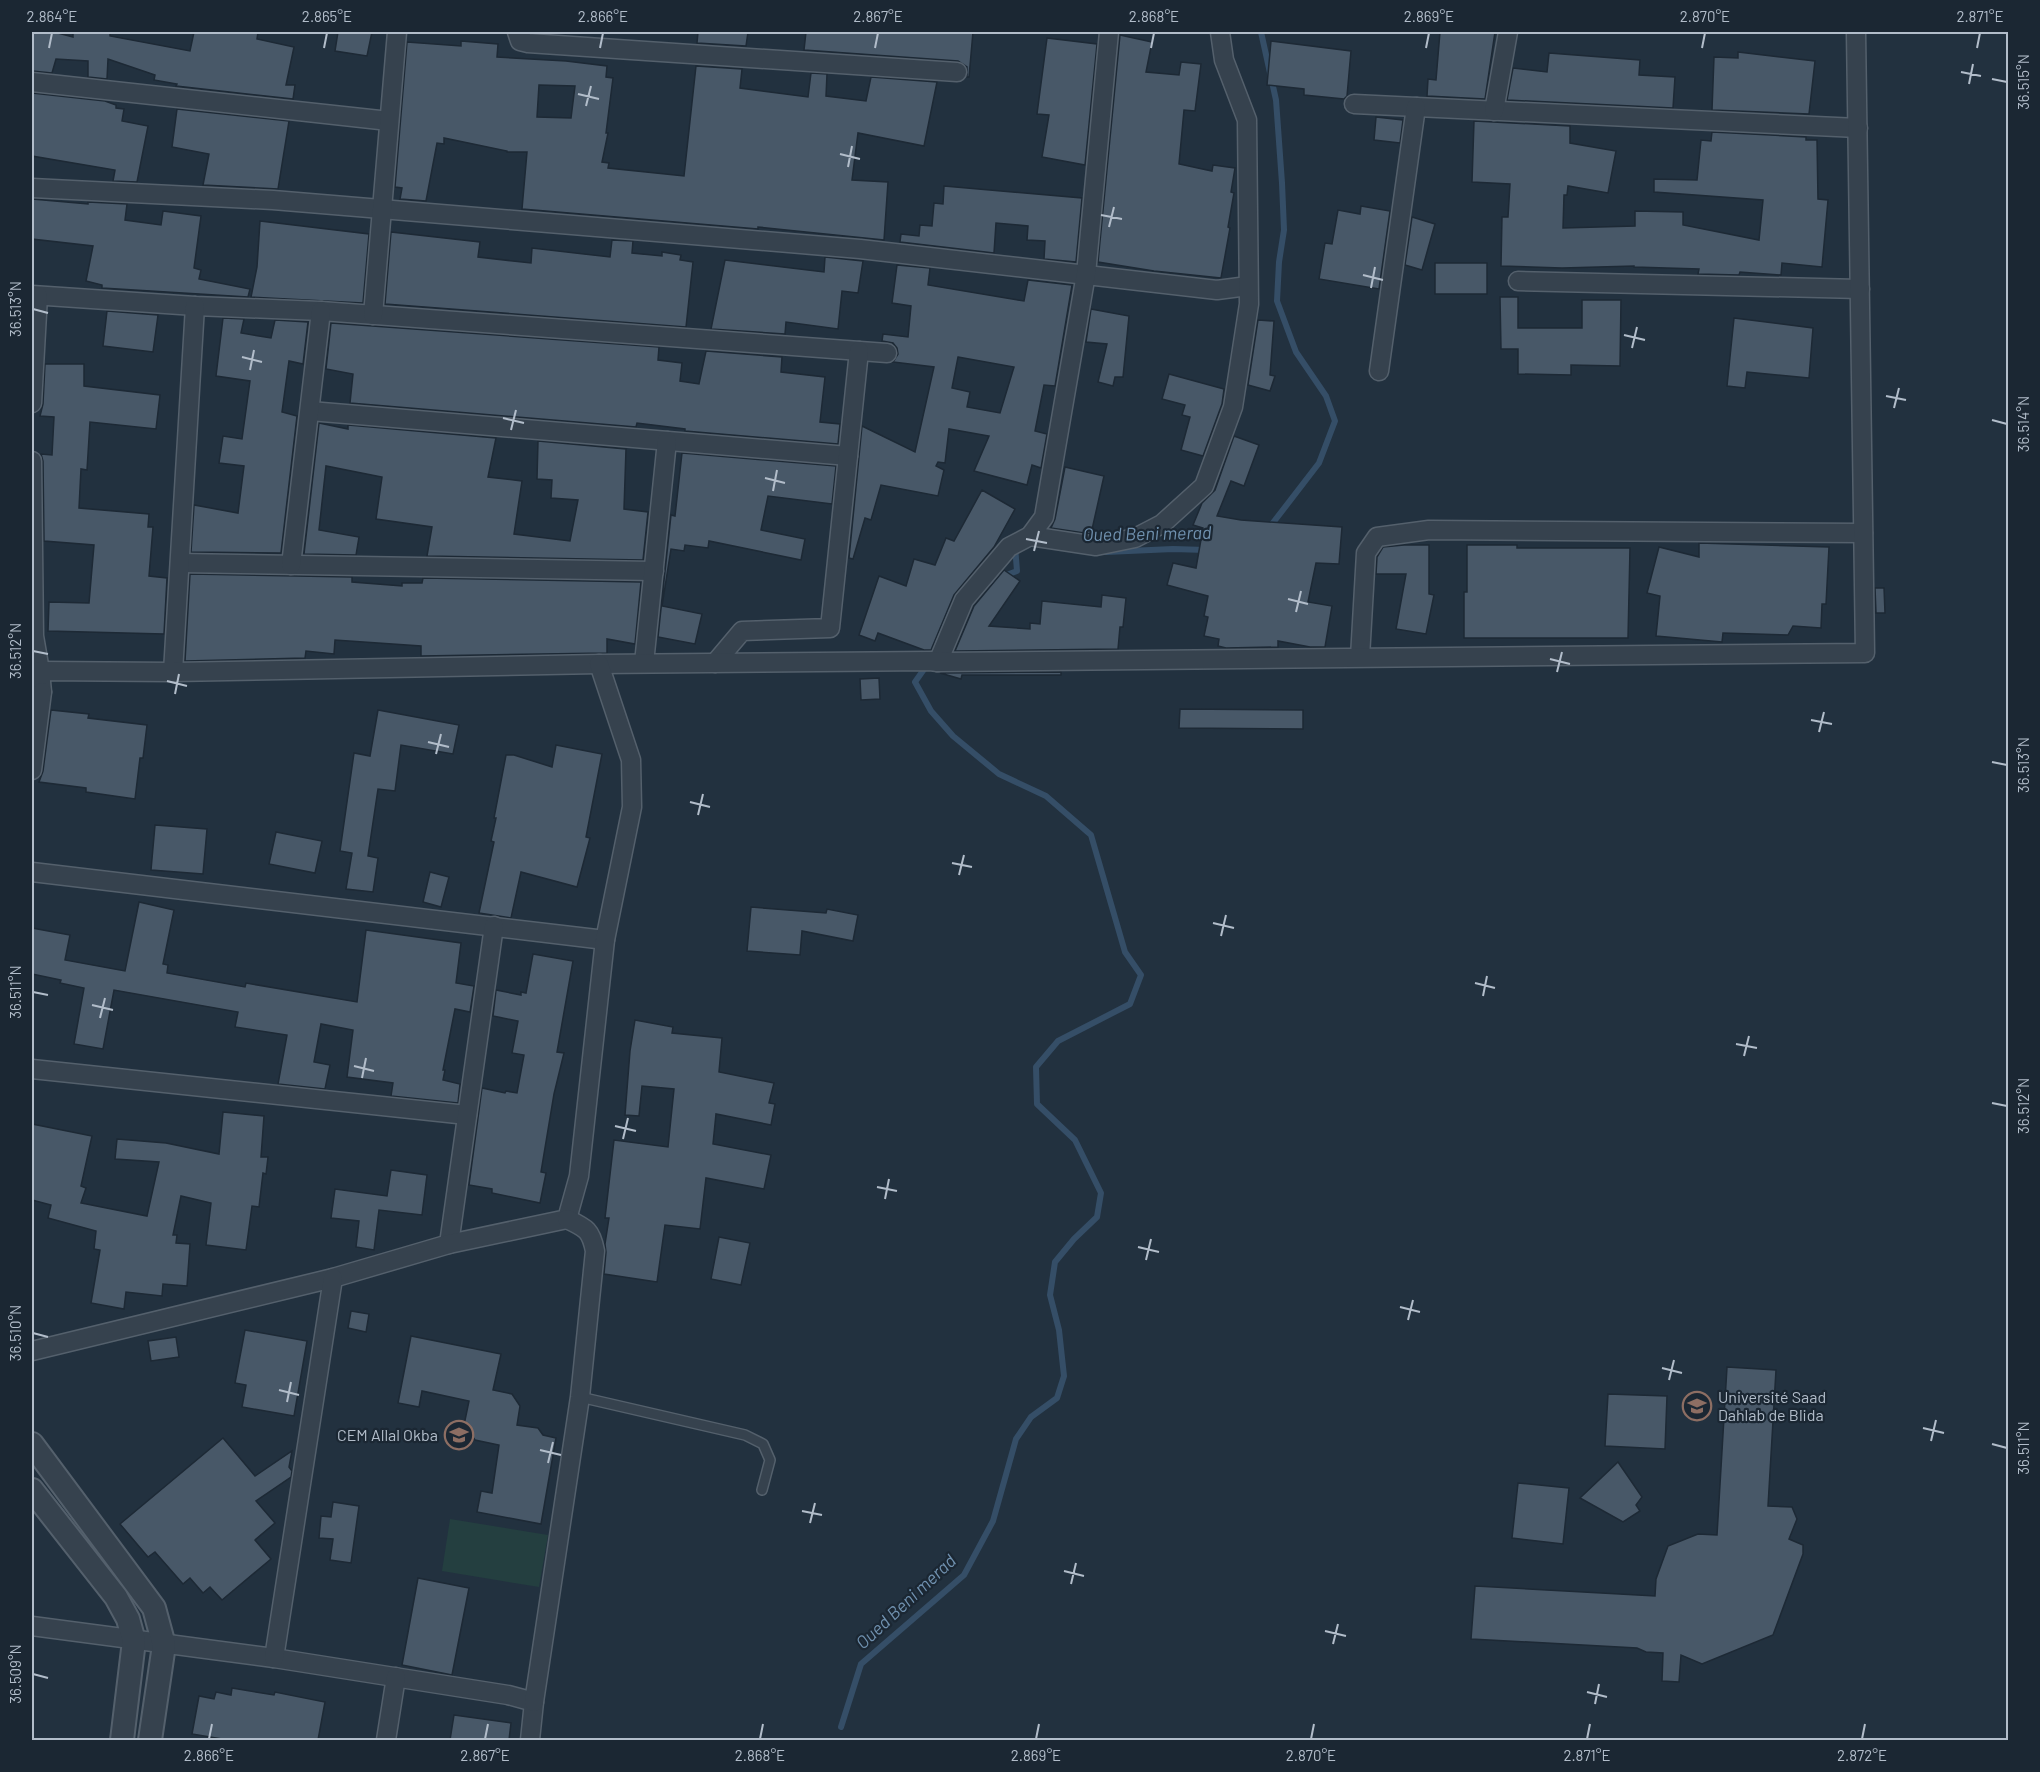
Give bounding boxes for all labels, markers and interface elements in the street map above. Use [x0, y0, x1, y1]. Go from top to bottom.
text: 2.864°E [27, 7, 77, 25]
text: 2.865°E [302, 7, 352, 25]
text: 2.866°E [578, 7, 628, 25]
text: 2.867°E [853, 7, 903, 25]
text: 2.868°E [1129, 7, 1179, 25]
text: 2.869°E [1404, 7, 1454, 25]
text: 2.870°E [1680, 7, 1730, 25]
text: 2.871°E [1956, 7, 2004, 25]
text: 36.515°N [2014, 54, 2032, 110]
text: 36.513°N [6, 281, 24, 337]
text: 36.514°N [2014, 396, 2032, 452]
water label: Oued Beni merad [1082, 521, 1212, 545]
text: 36.512°N [6, 623, 24, 679]
text: 36.513°N [2014, 737, 2032, 793]
text: 36.511°N [6, 965, 24, 1019]
text: 36.512°N [2014, 1078, 2032, 1134]
text: 36.510°N [6, 1305, 24, 1361]
place label: Université Saad Dahlab de Blida [1718, 1387, 1826, 1424]
school or university icon: Université Saad Dahlab de Blida [1681, 1390, 1713, 1422]
school or university icon: CEM Allal Okba [443, 1419, 475, 1451]
text: 36.511°N [2014, 1421, 2032, 1475]
place label: CEM Allal Okba [337, 1425, 438, 1444]
water label: Oued Beni merad [851, 1549, 960, 1653]
text: 36.509°N [6, 1644, 24, 1704]
text: 2.866°E [184, 1746, 234, 1764]
text: 2.867°E [460, 1746, 510, 1764]
text: 2.868°E [735, 1746, 785, 1764]
text: 2.869°E [1011, 1746, 1061, 1764]
text: 2.870°E [1286, 1746, 1336, 1764]
text: 2.871°E [1563, 1746, 1611, 1764]
text: 2.872°E [1837, 1746, 1887, 1764]

